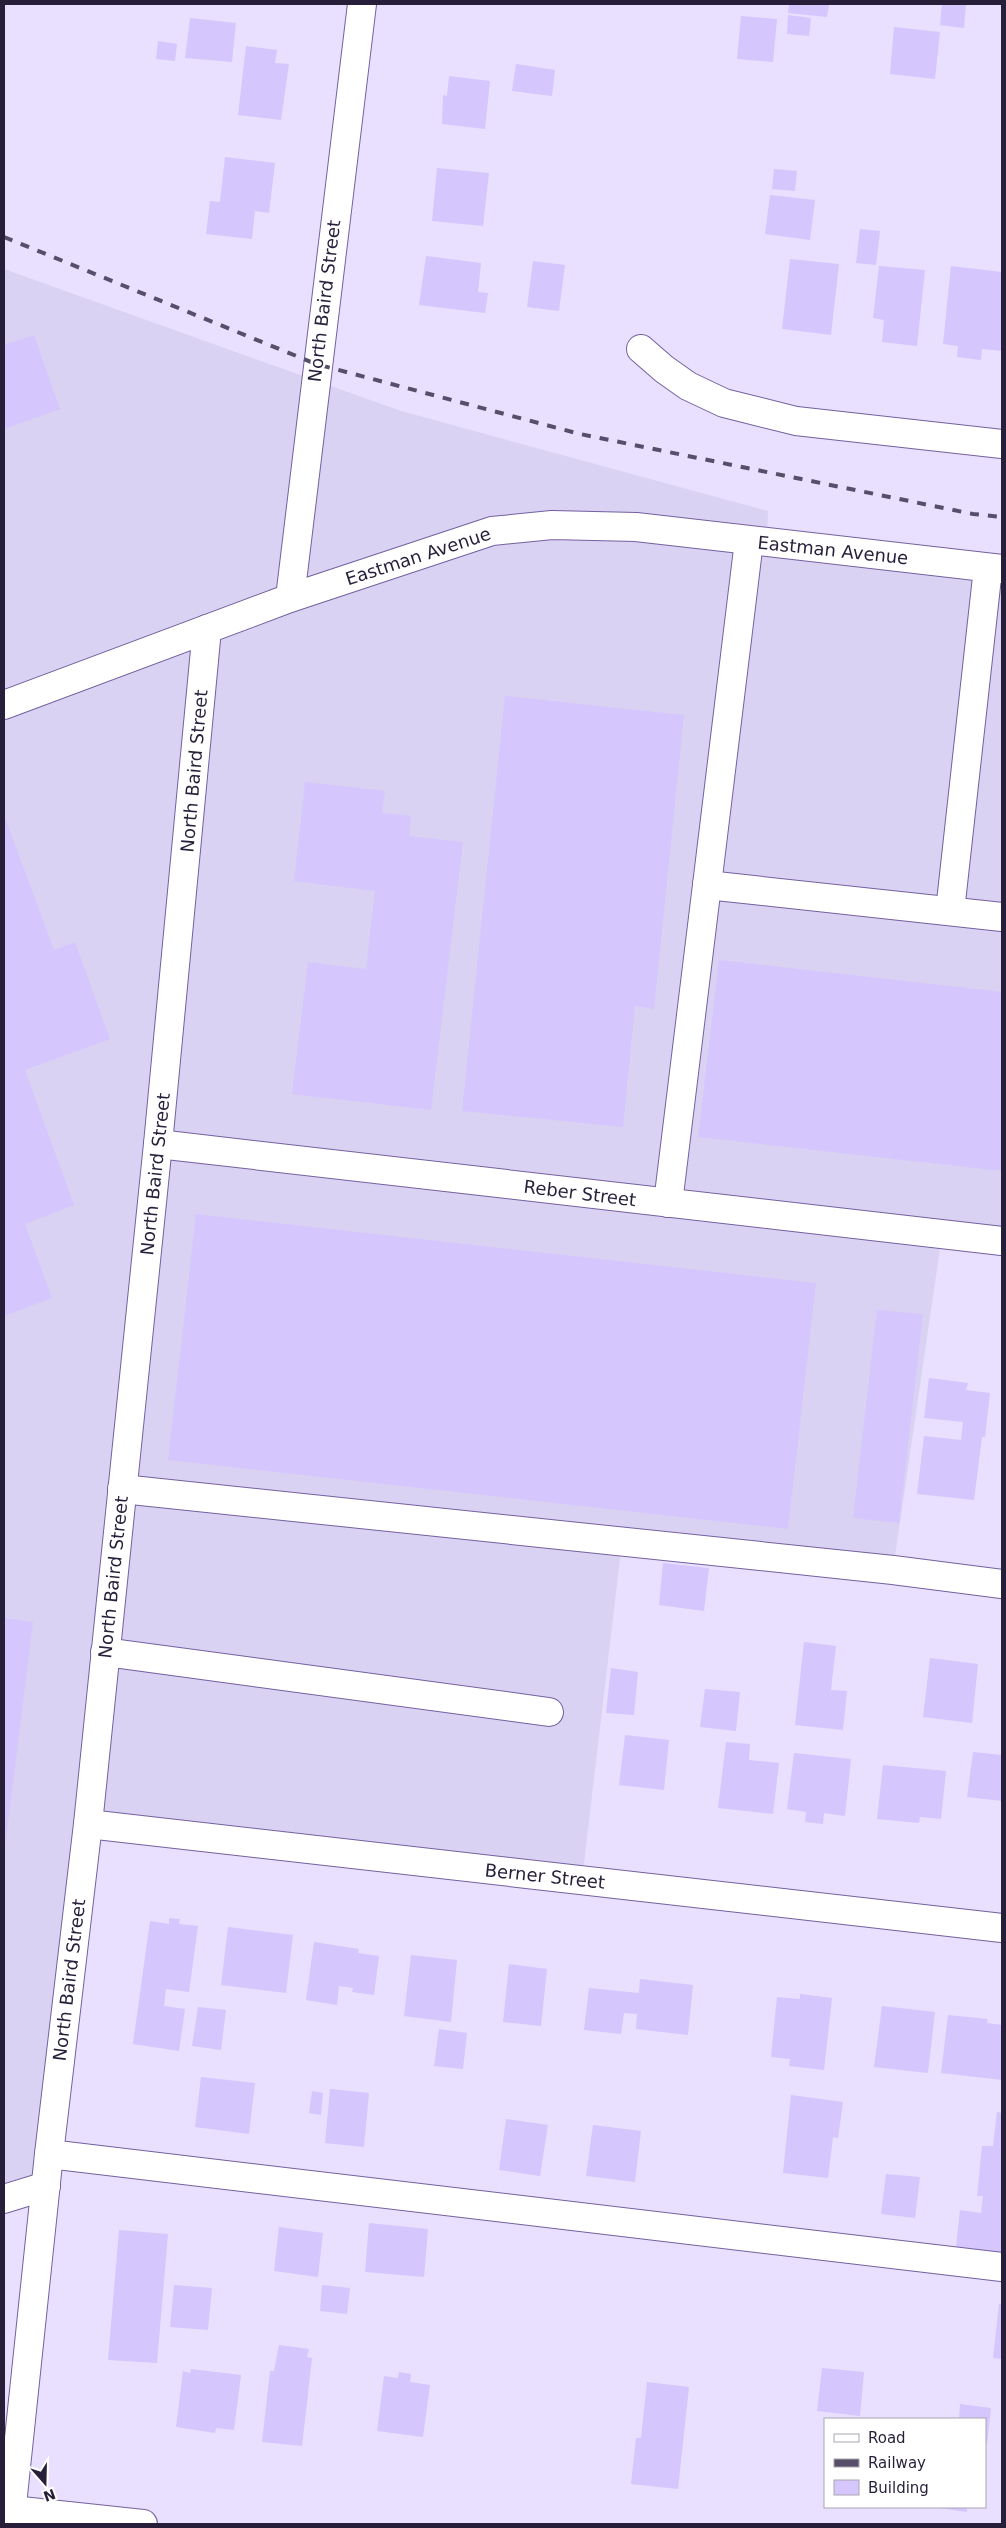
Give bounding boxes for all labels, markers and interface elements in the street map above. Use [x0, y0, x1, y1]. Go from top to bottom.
street label: North Baird Street [304, 219, 344, 383]
street label: Eastman Avenue [343, 523, 493, 589]
street label: Eastman Avenue [757, 532, 909, 568]
street label: North Baird Street [176, 689, 212, 853]
street label: North Baird Street [136, 1092, 174, 1256]
street label: Reber Street [523, 1176, 637, 1210]
street label: North Baird Street [94, 1495, 132, 1659]
street label: Berner Street [484, 1859, 606, 1893]
street label: North Baird Street [49, 1898, 89, 2062]
legend [824, 2418, 986, 2508]
text: Road [868, 2429, 906, 2447]
text: Railway [868, 2454, 926, 2472]
north arrow [20, 2458, 70, 2508]
text: Building [868, 2479, 929, 2497]
text: N [41, 2486, 58, 2505]

